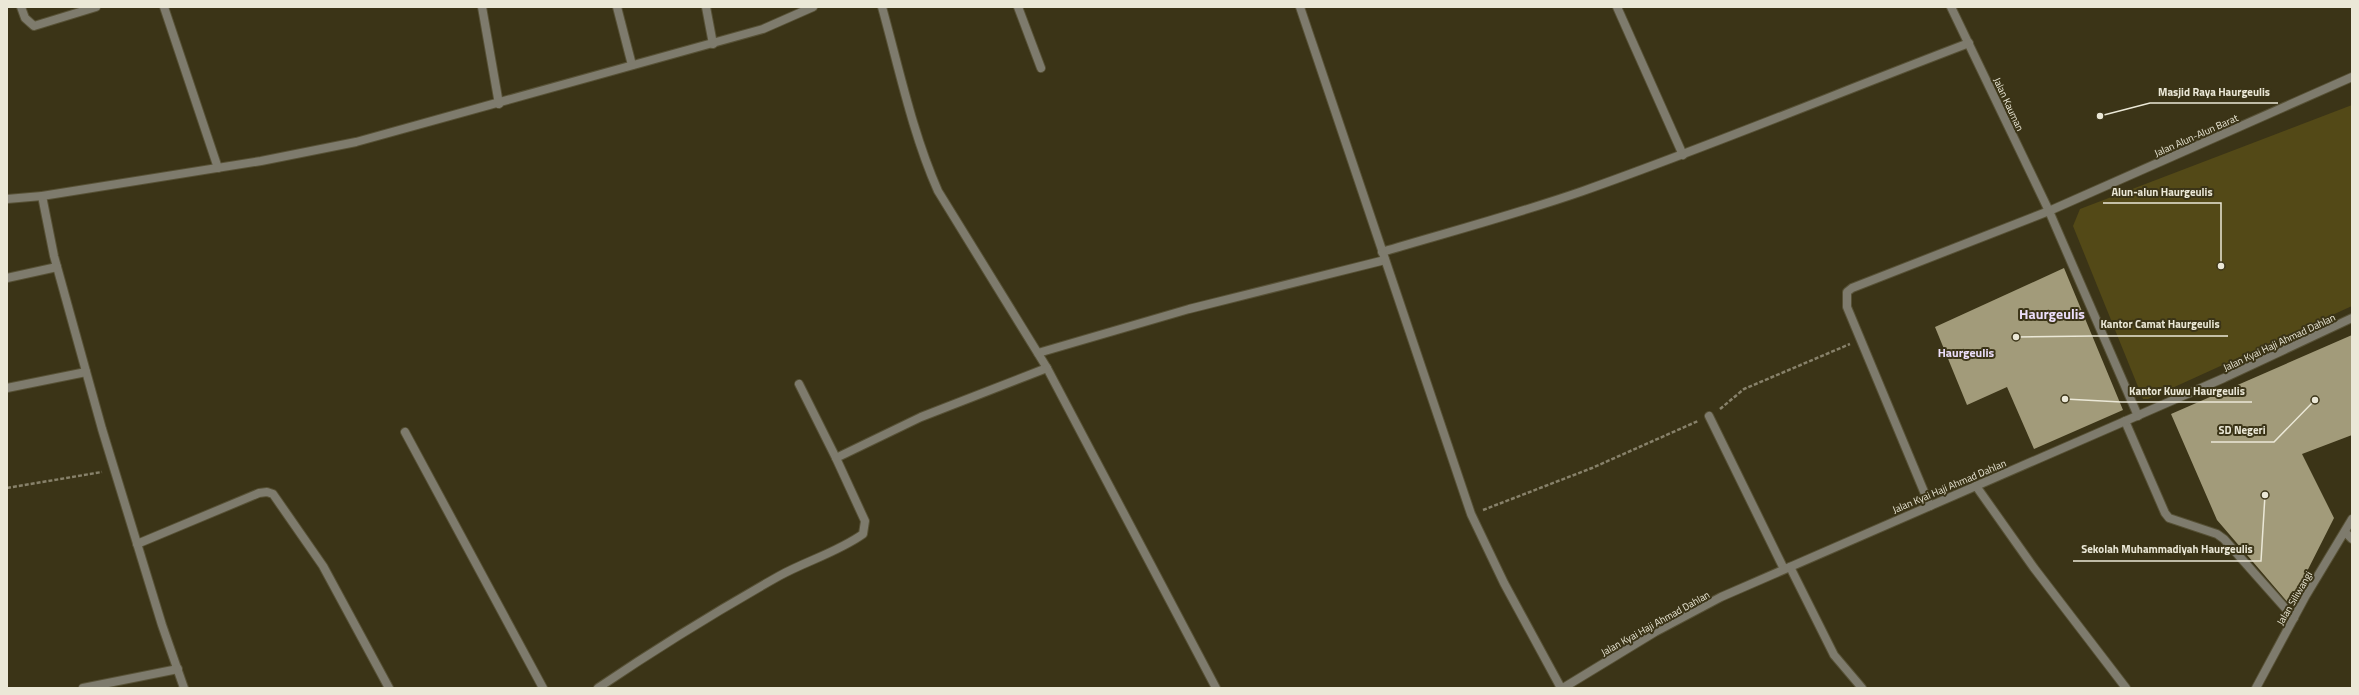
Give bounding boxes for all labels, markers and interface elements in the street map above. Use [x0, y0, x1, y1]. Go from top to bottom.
street label: Jalan Kauman [1990, 75, 2028, 133]
callout: Masjid Raya Haurgeulis [2150, 80, 2278, 103]
text: Masjid Raya Haurgeulis [2158, 84, 2270, 100]
street label: Jalan Alun-Alun Barat [2152, 110, 2241, 161]
callout: Alun-alun Haurgeulis [2103, 180, 2221, 203]
text: Alun-alun Haurgeulis [2111, 184, 2213, 200]
district label: Haurgeulis [2019, 303, 2085, 324]
street label: Jalan Kyai Haji Ahmad Dahlan [2221, 310, 2338, 375]
callout: Kantor Camat Haurgeulis [2093, 313, 2228, 336]
text: Kantor Camat Haurgeulis [2100, 316, 2220, 332]
district label: Haurgeulis [1938, 343, 1995, 362]
callout: Kantor Kuwu Haurgeulis [2121, 379, 2252, 402]
text: Kantor Kuwu Haurgeulis [2129, 383, 2245, 399]
callout: SD Negeri [2211, 419, 2274, 442]
text: SD Negeri [2218, 422, 2266, 438]
street label: Jalan Kyai Haji Ahmad Dahlan [1890, 456, 2008, 517]
callout: Sekolah Muhammadiyah Haurgeulis [2073, 538, 2261, 561]
text: Sekolah Muhammadiyah Haurgeulis [2081, 541, 2253, 557]
street label: Jalan Siliwangi [2273, 568, 2316, 628]
street label: Jalan Kyai Haji Ahmad Dahlan [1598, 587, 1712, 660]

